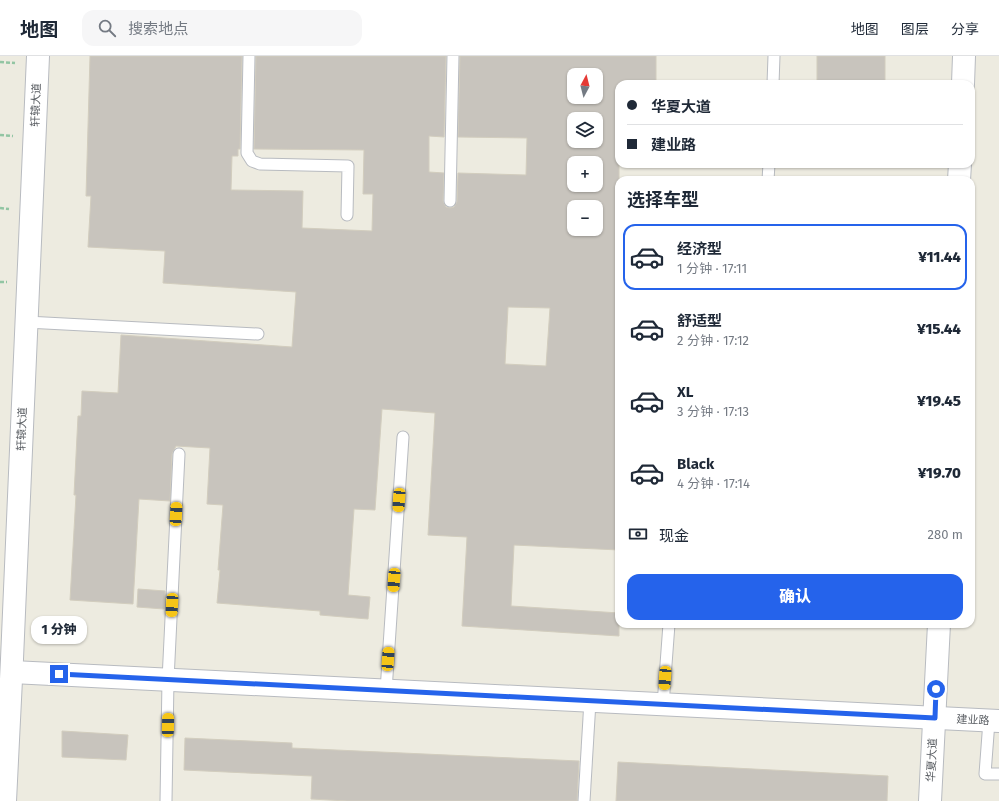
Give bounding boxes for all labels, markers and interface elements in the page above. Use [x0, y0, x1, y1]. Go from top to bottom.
search box [82, 10, 362, 46]
icon: search [96, 17, 118, 39]
text: 地图 [20, 18, 58, 41]
text: 搜索地点 [128, 20, 188, 38]
text: 地图 [851, 21, 879, 38]
text: 图层 [901, 21, 929, 38]
text: 分享 [951, 21, 979, 38]
north arrow [567, 68, 603, 104]
map controls [567, 68, 603, 236]
street label: 轩辕大道 [29, 83, 43, 127]
text: 华夏大道 [651, 98, 711, 116]
button: layers [567, 112, 603, 148]
text: 建业路 [651, 136, 696, 154]
button: + [567, 156, 603, 192]
text: 选择车型 [627, 189, 699, 211]
button: − [567, 200, 603, 236]
icon: car [629, 239, 665, 275]
text: 经济型 [677, 240, 722, 258]
text: ¥11.44 [918, 248, 961, 266]
text: 1 分钟 · 17:11 [677, 261, 747, 276]
icon: car [629, 311, 665, 347]
text: 舒适型 [677, 312, 722, 330]
text: ¥15.44 [917, 320, 961, 338]
text: 2 分钟 · 17:12 [677, 333, 749, 348]
icon: car [629, 383, 665, 419]
text: XL [677, 383, 693, 401]
text: ¥19.45 [917, 392, 961, 410]
text: 3 分钟 · 17:13 [677, 404, 749, 419]
street label: 轩辕大道 [15, 407, 29, 451]
icon: car [629, 455, 665, 491]
text: Black [677, 455, 714, 473]
text: ¥19.70 [918, 464, 961, 482]
text: 4 分钟 · 17:14 [677, 476, 750, 491]
car [392, 488, 406, 512]
car [169, 502, 183, 526]
icon: cash [627, 523, 649, 545]
text: 现金 [659, 527, 689, 545]
text: 280 m [928, 527, 963, 542]
car [387, 568, 401, 592]
button: 确认 [627, 574, 963, 620]
car [165, 593, 179, 617]
callout: 1 分钟 [31, 616, 87, 644]
text: 1 分钟 [41, 622, 77, 637]
car [381, 647, 395, 671]
route end [50, 665, 68, 683]
car [658, 666, 672, 690]
route start [927, 680, 945, 698]
car [162, 713, 174, 737]
street label: 建业路 [956, 713, 990, 727]
street label: 华夏大道 [924, 738, 940, 782]

